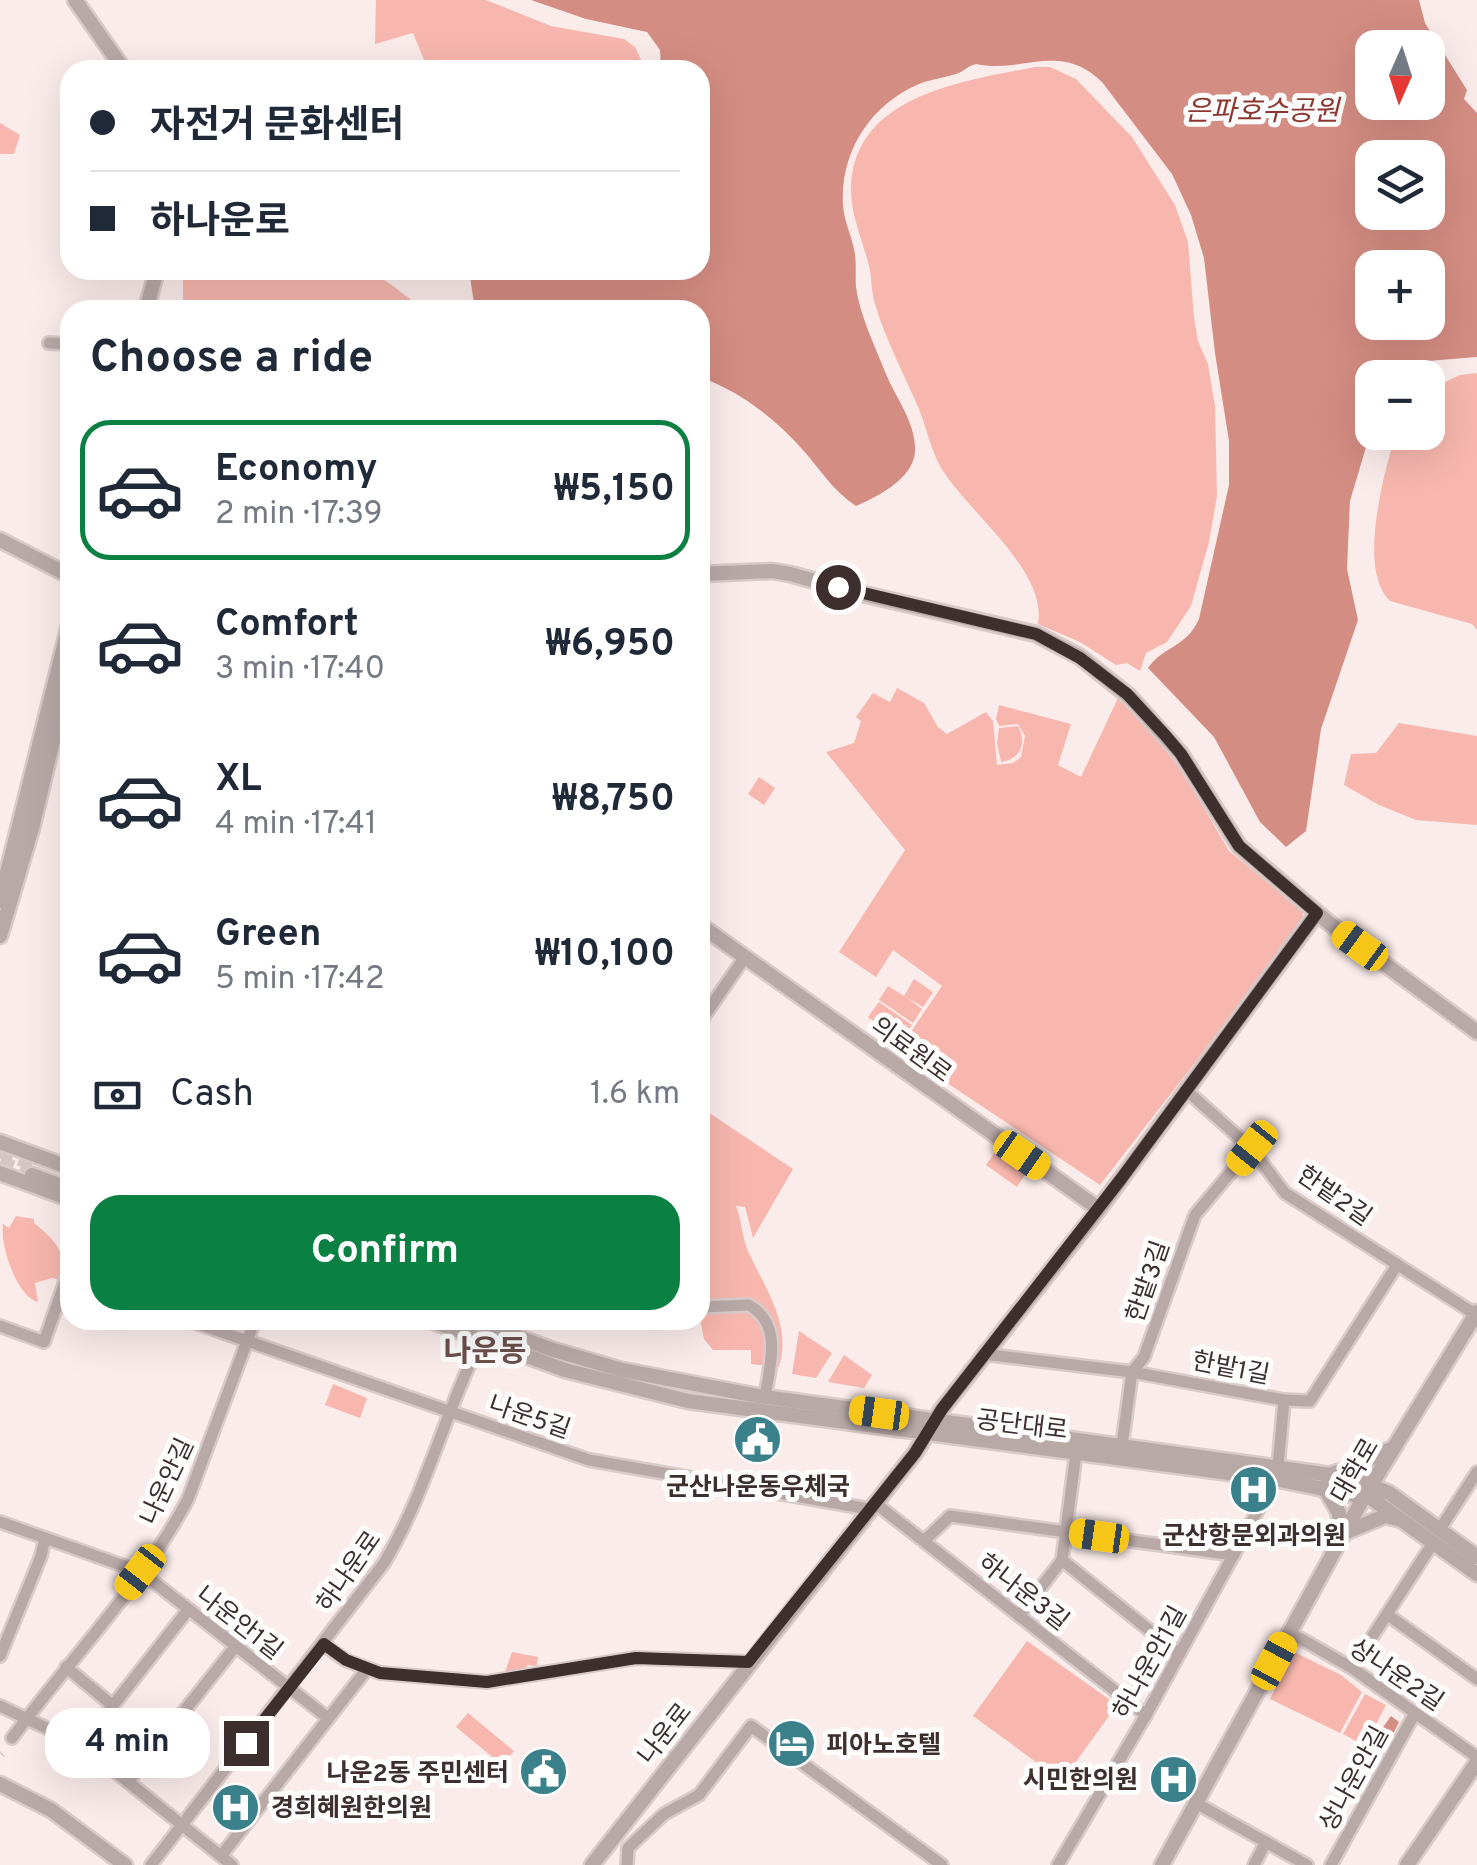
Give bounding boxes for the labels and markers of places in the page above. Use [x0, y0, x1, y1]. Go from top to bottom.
public building icon: 군산나운동우체국 [732, 1414, 784, 1466]
hospital icon: 군산항문외과의원 [1228, 1463, 1280, 1515]
place label: 군산나운동우체국 [666, 1473, 850, 1505]
place label: 군산항문외과의원 [1162, 1522, 1346, 1554]
hotel icon: 피아노호텔 [765, 1718, 817, 1770]
place label: 피아노호텔 [826, 1731, 941, 1763]
public building icon: 나운2동 주민센터 [518, 1746, 570, 1798]
hospital icon: 시민한의원 [1147, 1753, 1199, 1805]
place label: 나운2동 주민센터 [326, 1759, 509, 1791]
place label: 시민한의원 [1023, 1766, 1138, 1798]
hospital icon: 경희혜원한의원 [210, 1781, 262, 1833]
place label: 경희혜원한의원 [271, 1794, 432, 1826]

